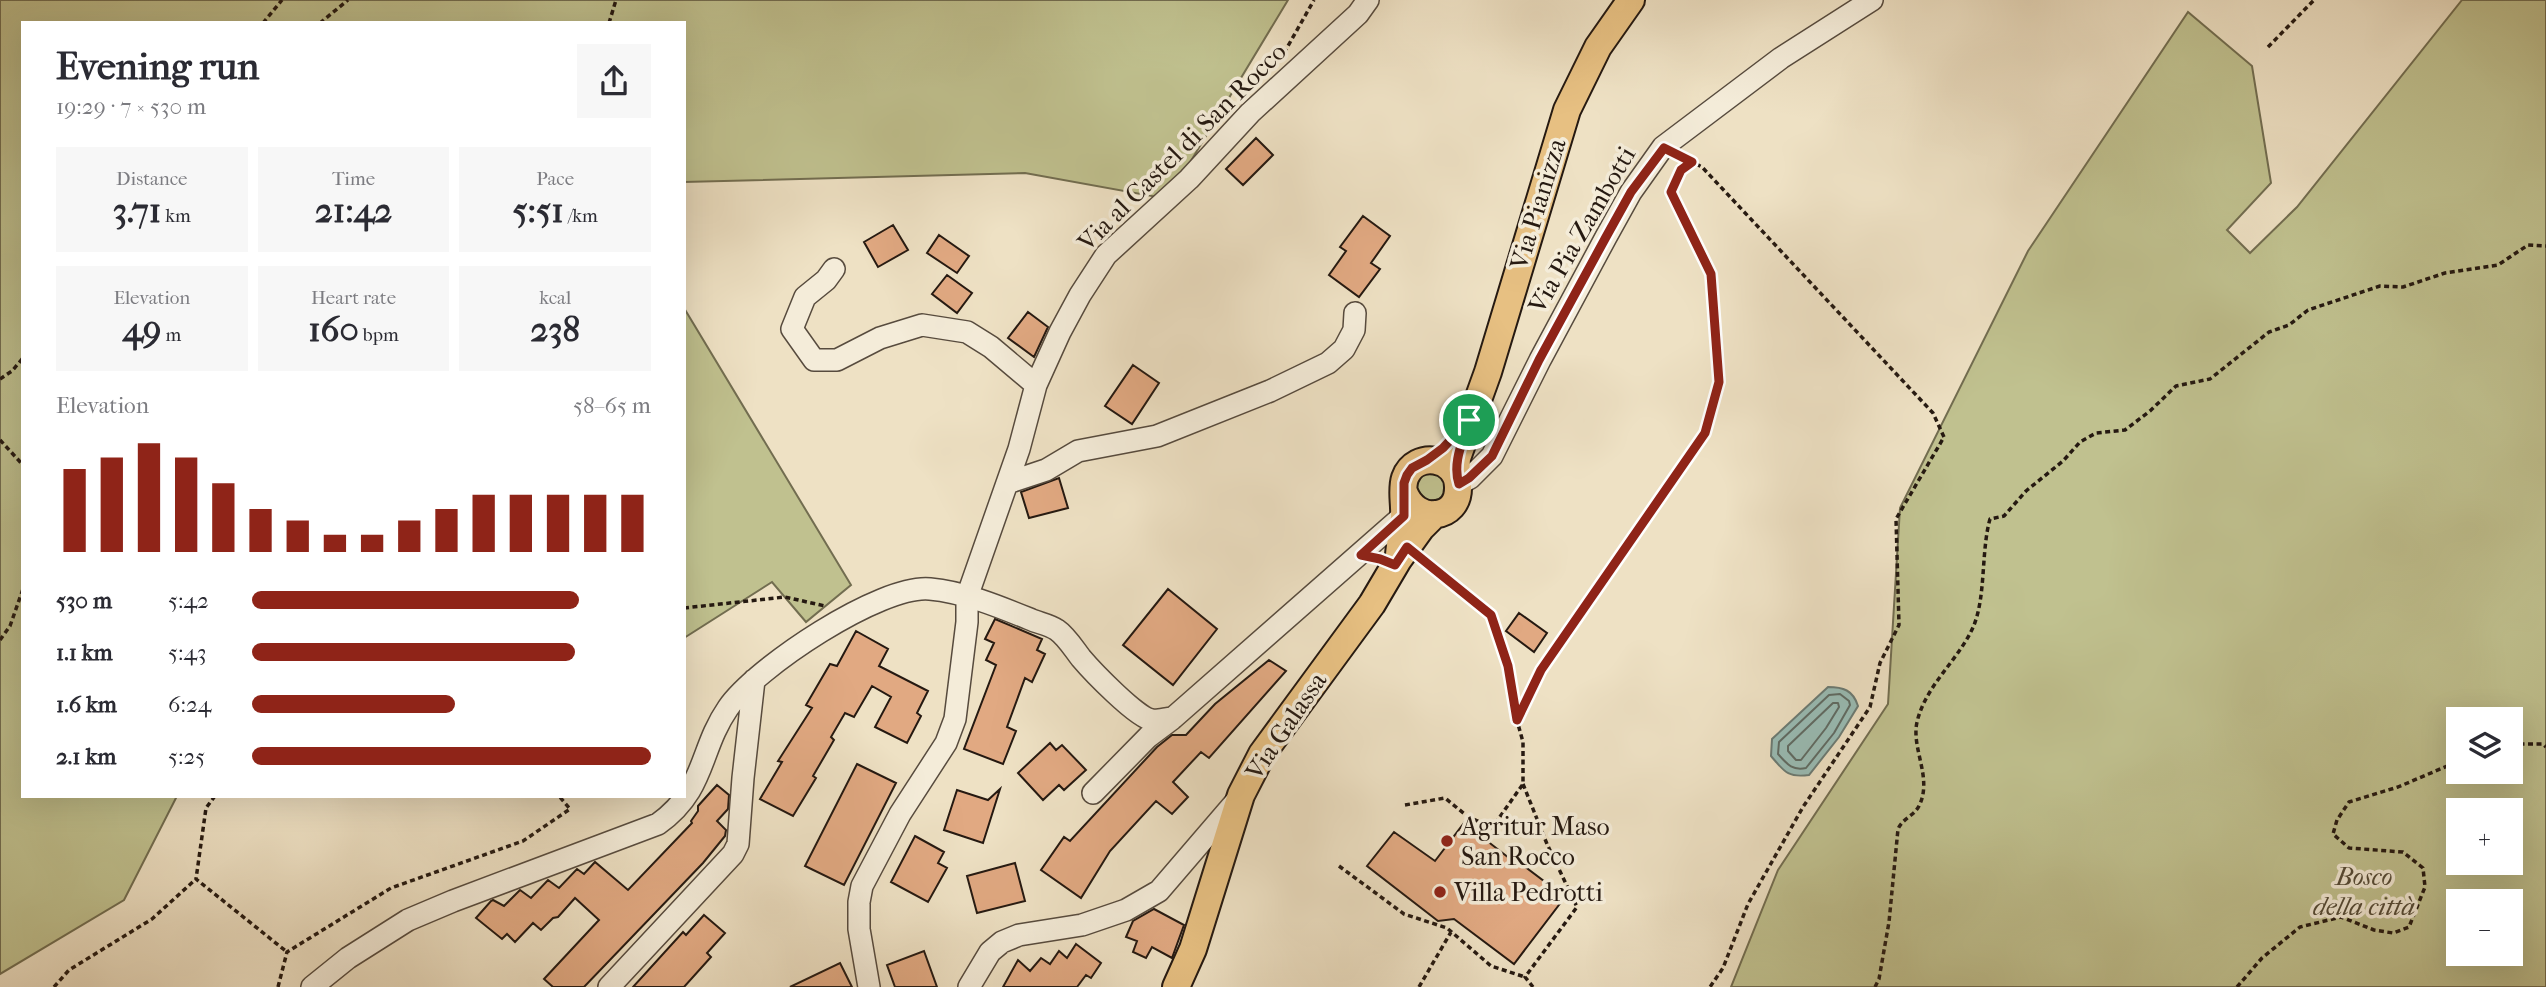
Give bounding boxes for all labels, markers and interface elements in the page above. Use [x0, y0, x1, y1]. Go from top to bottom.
street label: Via al Castel di San Rocco [1071, 36, 1293, 258]
text: Evening run [56, 44, 259, 89]
button: share [577, 44, 651, 118]
text: 19:29 · 7 × 530 m [56, 93, 206, 120]
street label: Via Pianizza [1503, 134, 1573, 274]
street label: Via Pia Zambotti [1521, 141, 1642, 320]
text: Distance [116, 168, 188, 190]
text: Time [332, 168, 375, 190]
text: Pace [536, 168, 574, 190]
text: 3.71 [113, 190, 161, 231]
text: 21:42 [315, 190, 392, 231]
text: 5:51 [512, 190, 564, 231]
text: km [161, 205, 191, 227]
text: /km [564, 205, 598, 227]
text: Elevation [113, 287, 190, 309]
text: Heart rate [311, 287, 396, 309]
text: kcal [539, 287, 571, 309]
text: 49 [122, 309, 161, 350]
text: 160 [308, 309, 359, 350]
text: 238 [530, 309, 580, 350]
text: m [161, 324, 181, 346]
text: bpm [359, 324, 399, 346]
pin [1439, 390, 1499, 450]
text: Elevation [56, 392, 149, 419]
text: 58–65 m [573, 392, 651, 419]
icon: arrive [1450, 401, 1488, 439]
text: 530 m [56, 587, 112, 614]
text: 5:42 [168, 587, 209, 614]
text: 1.1 km [56, 639, 113, 666]
text: 5:43 [168, 639, 207, 666]
street label: Via Galassa [1238, 666, 1334, 786]
text: 1.6 km [56, 691, 117, 718]
text: 6:24 [168, 691, 211, 718]
map controls [2446, 707, 2523, 966]
button: layers [2446, 707, 2523, 784]
text: 2.1 km [56, 743, 116, 770]
text: 5:25 [168, 743, 205, 770]
button: + [2446, 798, 2523, 875]
place label: Agritur Maso San Rocco [1460, 811, 1610, 872]
marker: Agritur Maso San Rocco [1439, 833, 1455, 849]
park label: Bosco della città [2313, 861, 2415, 922]
place label: Villa Pedrotti [1453, 877, 1603, 908]
marker: Villa Pedrotti [1432, 884, 1448, 900]
button: − [2446, 889, 2523, 966]

